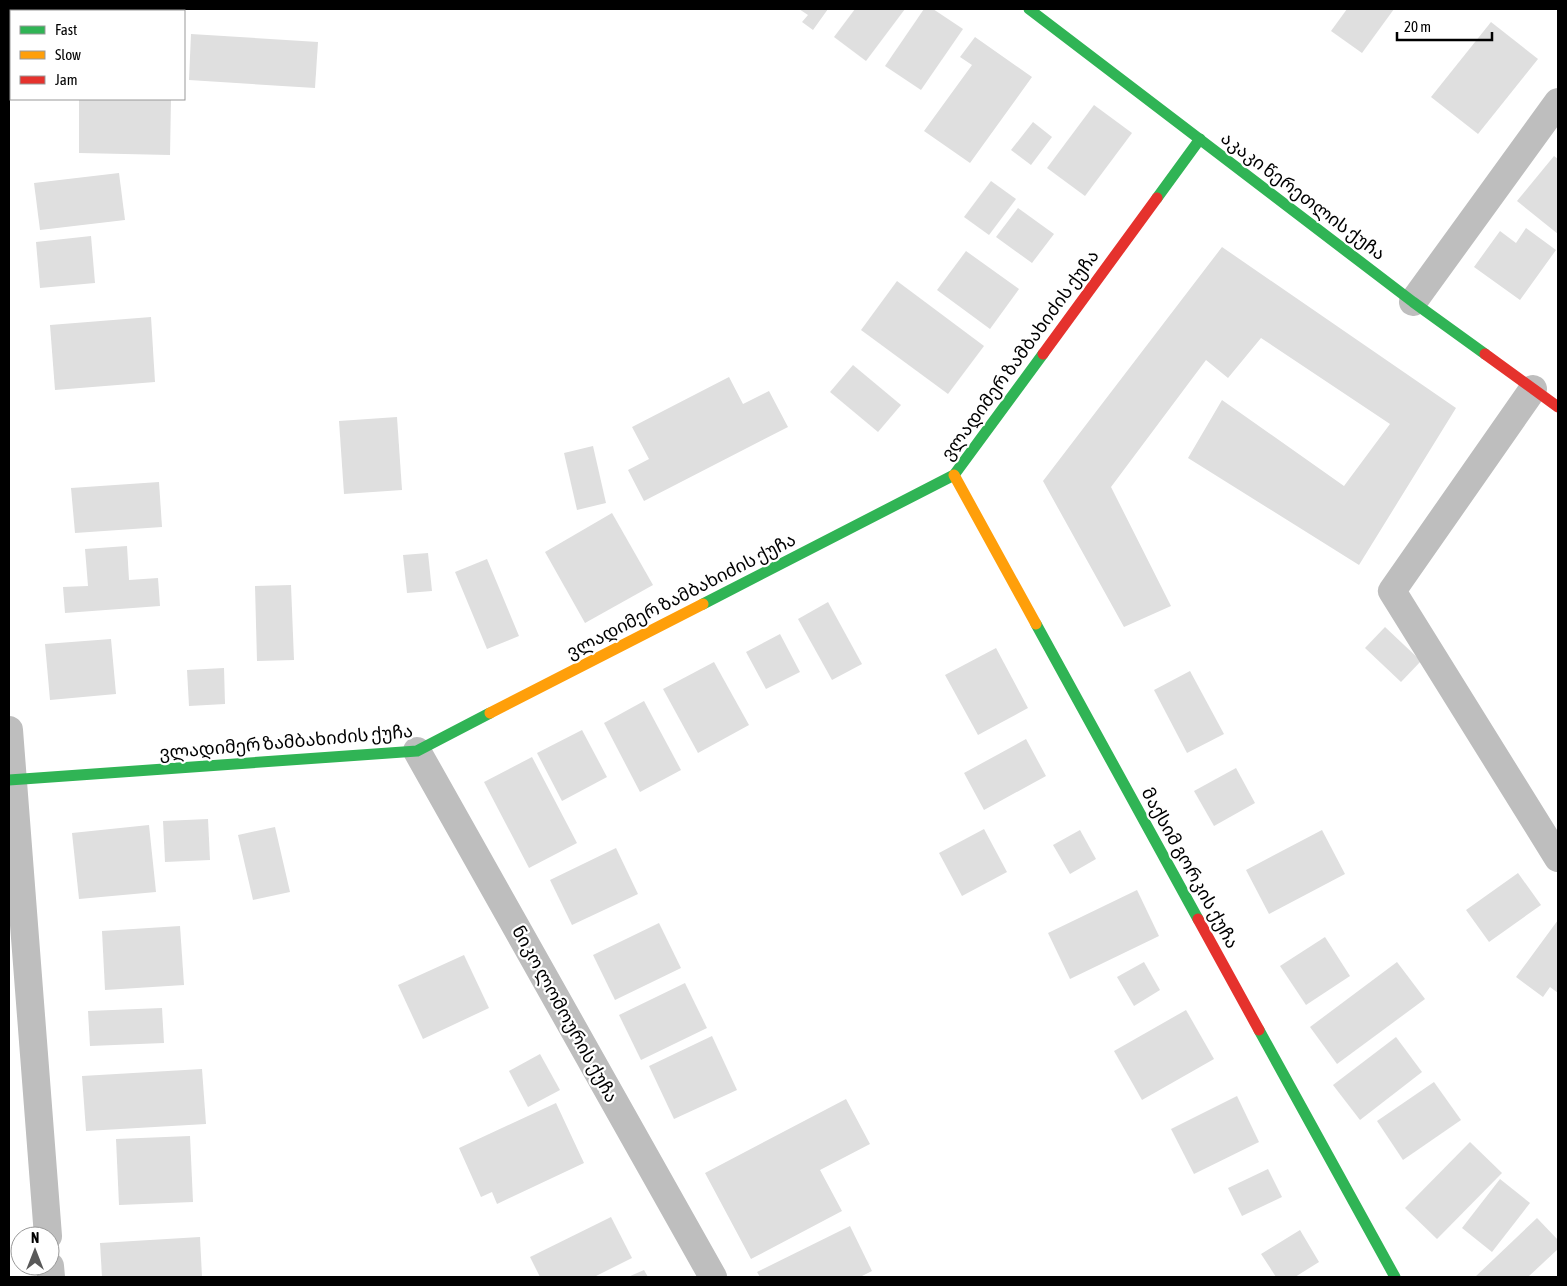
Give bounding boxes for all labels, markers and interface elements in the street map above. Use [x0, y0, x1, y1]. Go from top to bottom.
legend [10, 10, 185, 100]
scale bar [1397, 10, 1492, 42]
text: 20 m [1404, 18, 1431, 35]
text: Fast [55, 21, 77, 38]
text: Slow [55, 46, 81, 63]
text: Jam [55, 71, 78, 88]
street label: აკაკი წერეთლის ქუჩა [1216, 127, 1390, 265]
street label: ვლადიმერ ზამბახიძის ქუჩა [936, 246, 1104, 464]
street label: ვლადიმერ ზამბახიძის ქუჩა [563, 528, 799, 664]
street label: ვლადიმერ ზამბახიძის ქუჩა [158, 720, 414, 764]
street label: მაქსიმ გორკის ქუჩა [1137, 784, 1243, 952]
street label: ნიკო ლომოურის ქუჩა [507, 922, 623, 1106]
north arrow [10, 1226, 60, 1276]
text: N [31, 1230, 39, 1246]

